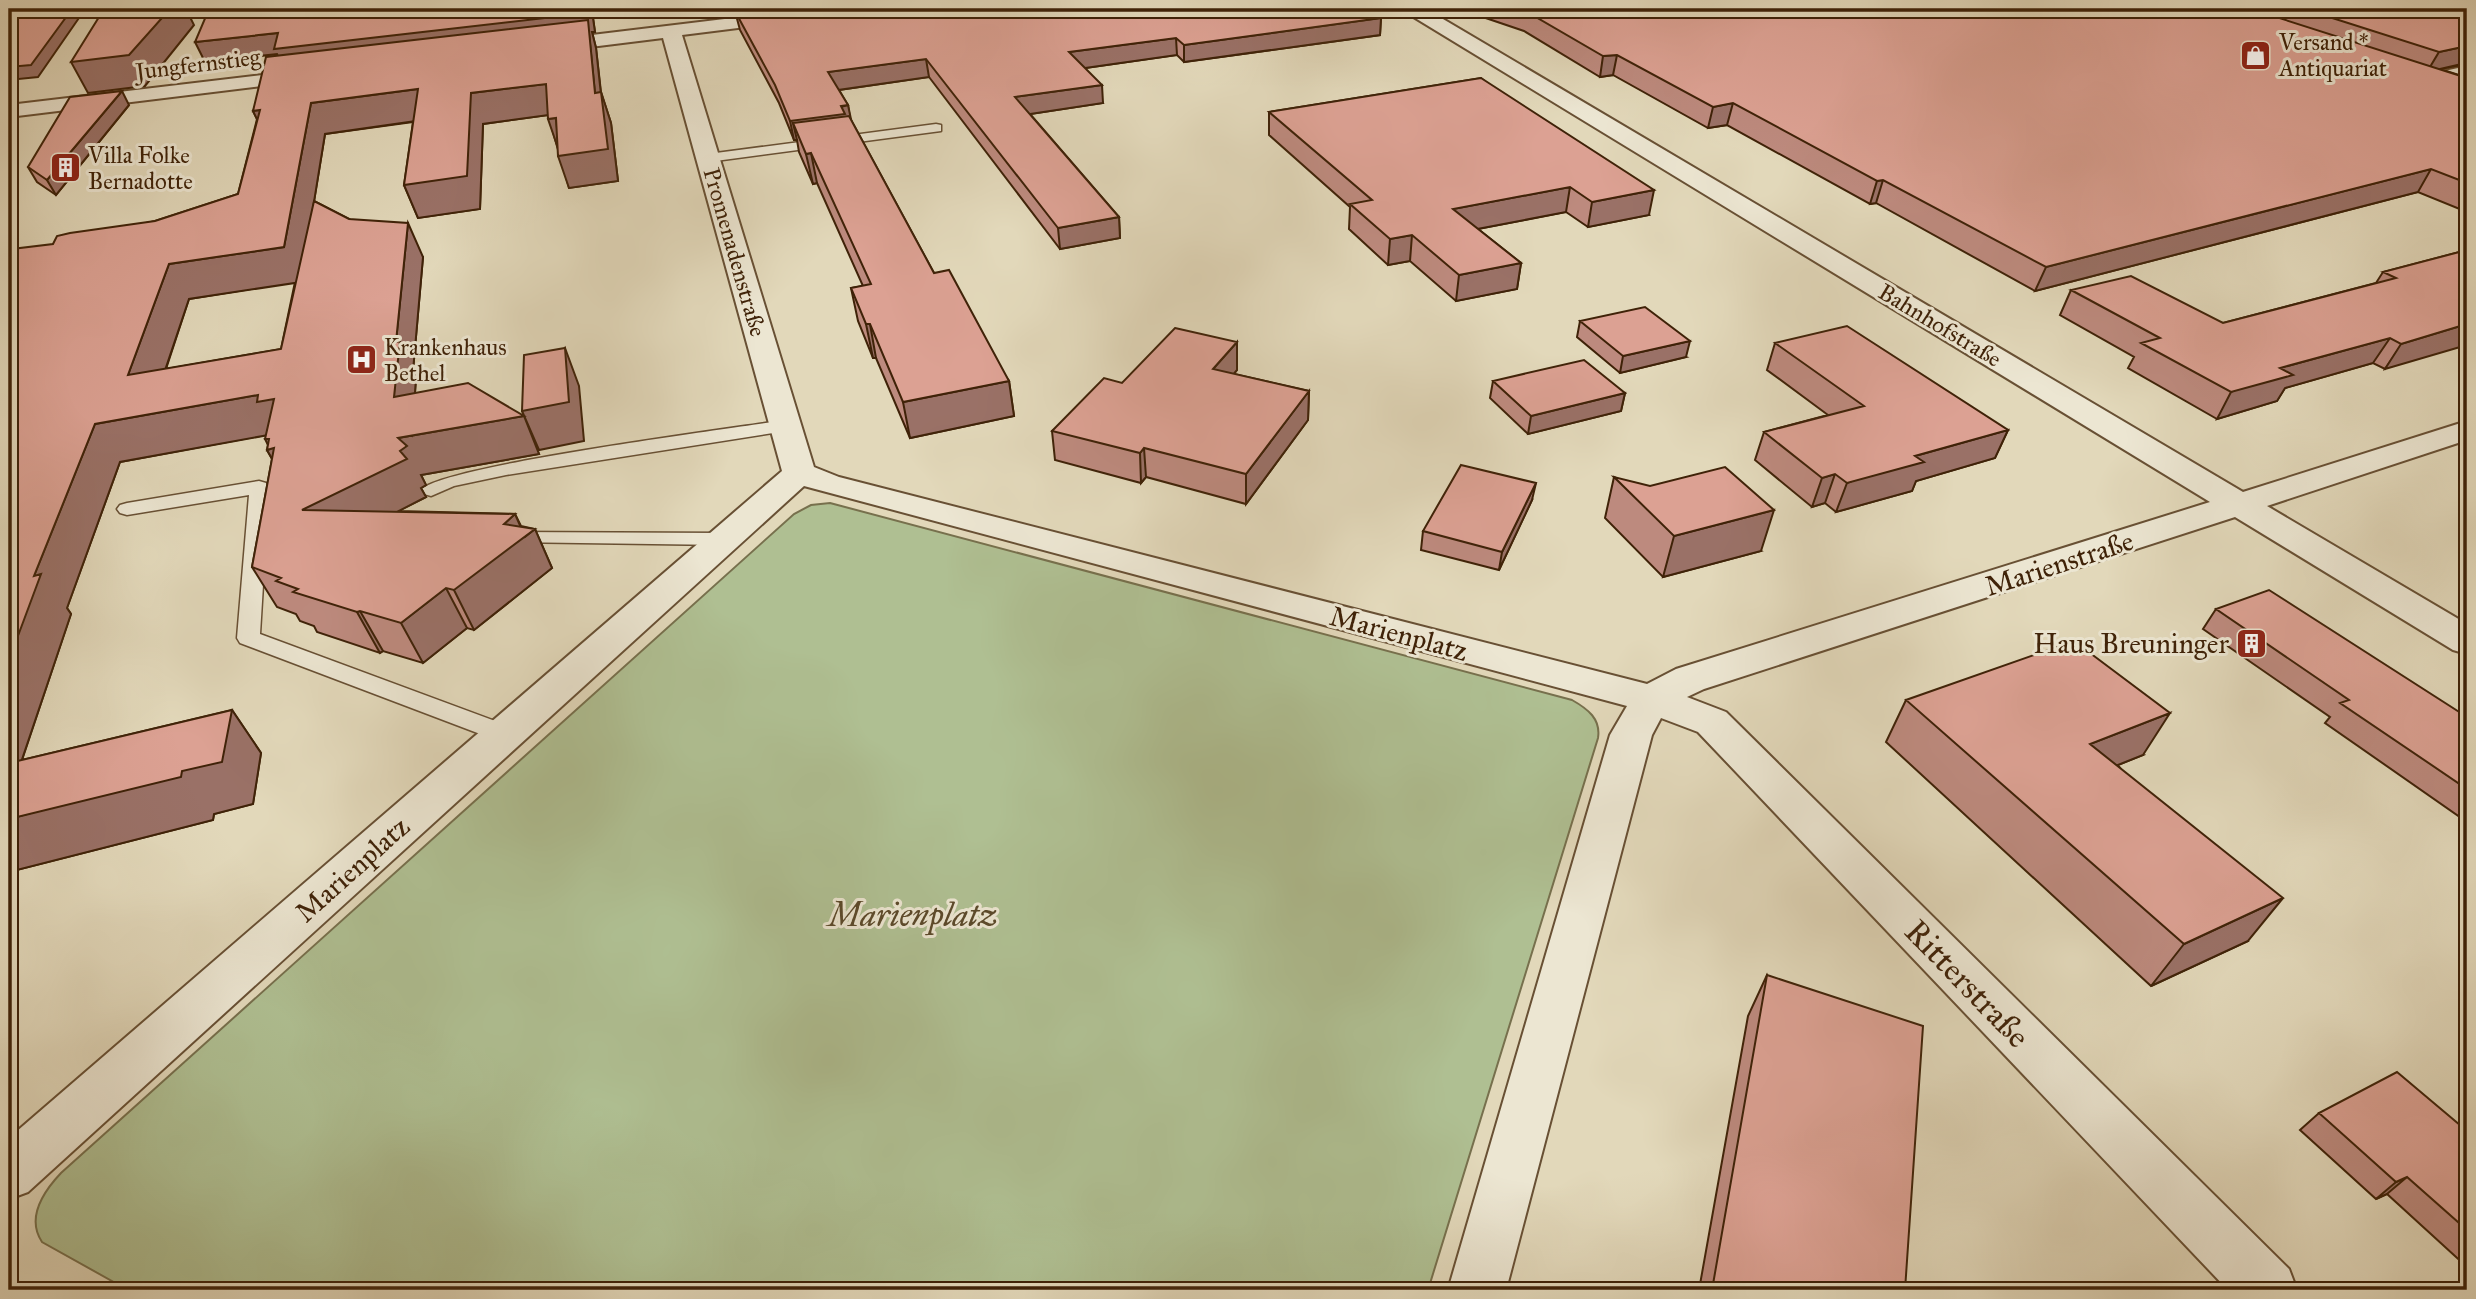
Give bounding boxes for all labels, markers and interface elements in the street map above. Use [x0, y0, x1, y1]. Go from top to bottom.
place label: Versand * Antiquariat [2278, 28, 2387, 83]
shop icon: Versand * Antiquariat [2239, 38, 2273, 72]
street label: Jungfernstieg [131, 42, 262, 87]
place label: Villa Folke Bernadotte [87, 141, 193, 195]
building icon: Villa Folke Bernadotte [48, 151, 82, 185]
street label: Promenadenstraße [698, 164, 772, 340]
street label: Bahnhofstraße [1873, 277, 2007, 373]
place label: Krankenhaus Bethel [384, 333, 507, 387]
hospital icon: Krankenhaus Bethel [344, 343, 378, 377]
street label: Marienstraße [1980, 523, 2138, 604]
street label: Marienplatz [1326, 598, 1472, 669]
place label: Haus Breuninger [2033, 626, 2229, 661]
building icon: Haus Breuninger [2235, 626, 2269, 660]
street label: Marienplatz [288, 809, 417, 930]
park label: Marienplatz [825, 895, 998, 936]
street label: Ritterstraße [1896, 911, 2038, 1056]

